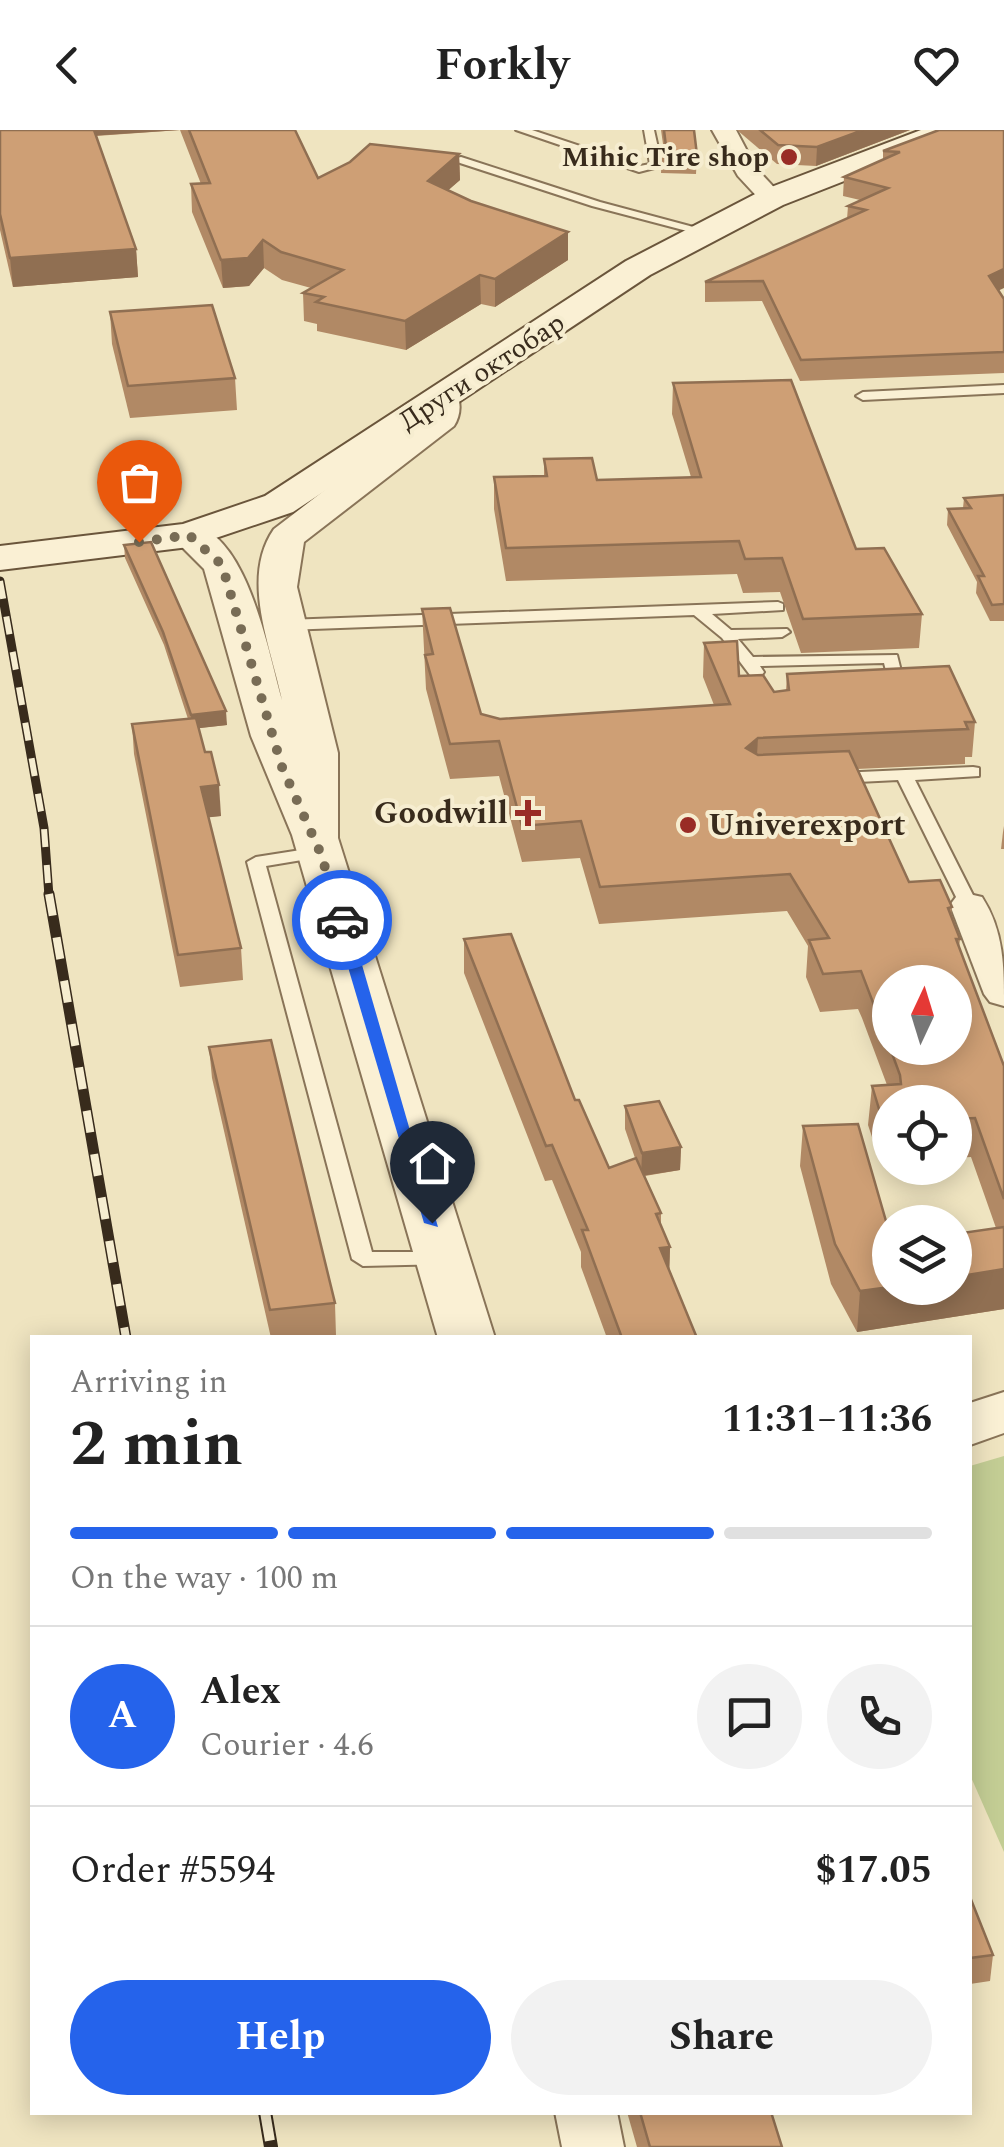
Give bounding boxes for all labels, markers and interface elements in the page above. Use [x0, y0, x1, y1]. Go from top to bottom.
text: Forkly [435, 31, 569, 100]
icon: back [40, 38, 95, 93]
icon: heart [909, 38, 964, 93]
place label: Mihic Tire shop [562, 136, 769, 179]
marker: Mihic Tire shop [778, 146, 800, 168]
street label: Други октобар [390, 302, 574, 442]
pin [97, 440, 182, 543]
icon: bag [112, 455, 167, 510]
place label: Goodwill [374, 789, 508, 838]
place label: Univerexport [708, 801, 906, 850]
marker: Goodwill [517, 802, 539, 824]
marker: Univerexport [677, 814, 699, 836]
courier [292, 870, 392, 970]
icon: car [315, 893, 370, 948]
north arrow [872, 965, 972, 1065]
map controls [872, 965, 972, 1305]
button: locate [872, 1085, 972, 1185]
pin [390, 1121, 475, 1224]
icon: home [405, 1136, 460, 1191]
button: layers [872, 1205, 972, 1305]
text: Arriving in [70, 1358, 227, 1407]
text: 11:31–11:36 [722, 1391, 932, 1449]
text: 2 min [70, 1395, 243, 1494]
text: On the way · 100 m [70, 1554, 338, 1603]
text: Alex [200, 1663, 281, 1721]
button: chat [697, 1664, 802, 1769]
button: phone [827, 1664, 932, 1769]
text: A [108, 1687, 137, 1745]
text: Courier · 4.6 [200, 1721, 373, 1770]
text: Order #5594 [70, 1842, 275, 1900]
text: $17.05 [815, 1842, 932, 1900]
button: Help [70, 1980, 491, 2095]
button: Share [511, 1980, 932, 2095]

